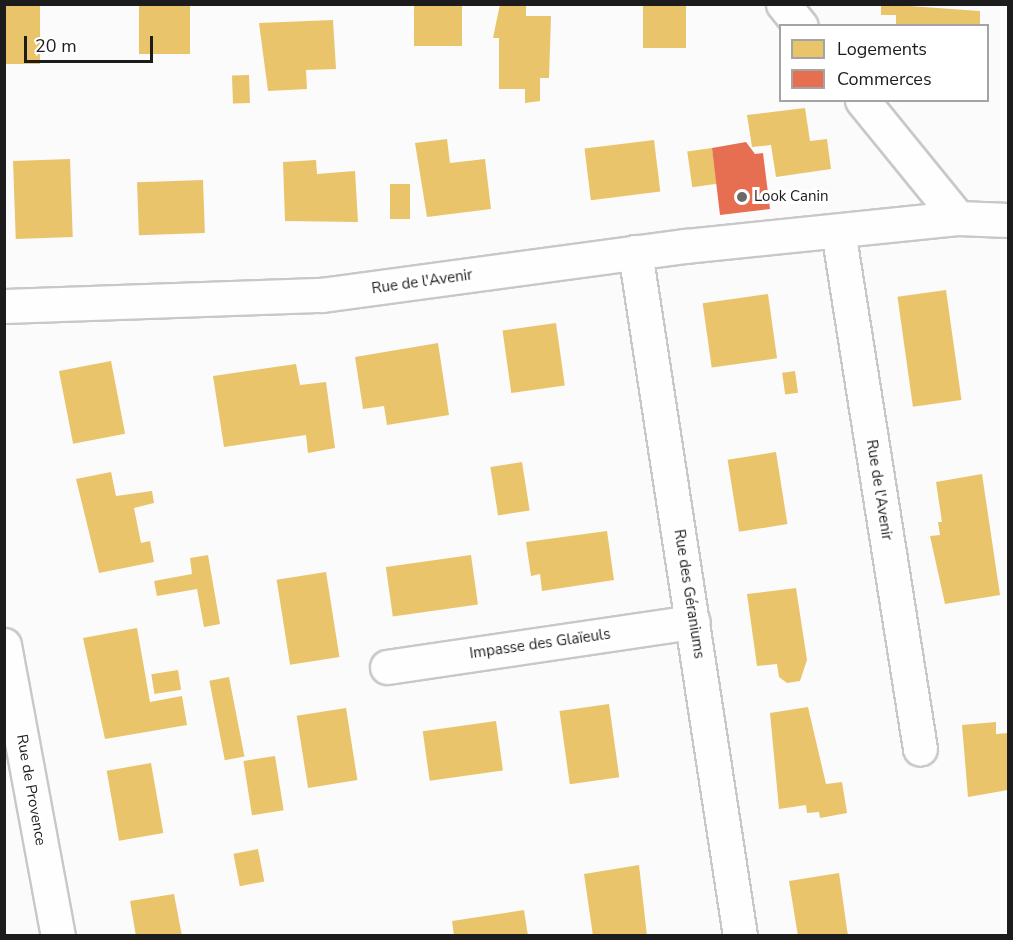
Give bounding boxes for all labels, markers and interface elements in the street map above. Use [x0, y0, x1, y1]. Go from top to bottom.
scale bar [27, 24, 156, 62]
legend [779, 24, 989, 102]
text: 20 m [35, 34, 77, 58]
text: Logements [837, 37, 927, 61]
text: Commerces [837, 67, 932, 91]
place label: Look Canin [754, 188, 828, 206]
marker: Look Canin [735, 190, 749, 204]
street label: Rue de l'Avenir [370, 266, 474, 298]
street label: Rue de l'Avenir [862, 438, 896, 542]
street label: Rue des Géraniums [670, 528, 708, 660]
street label: Impasse des Glaïeuls [468, 625, 612, 663]
street label: Rue de Provence [12, 733, 50, 847]

